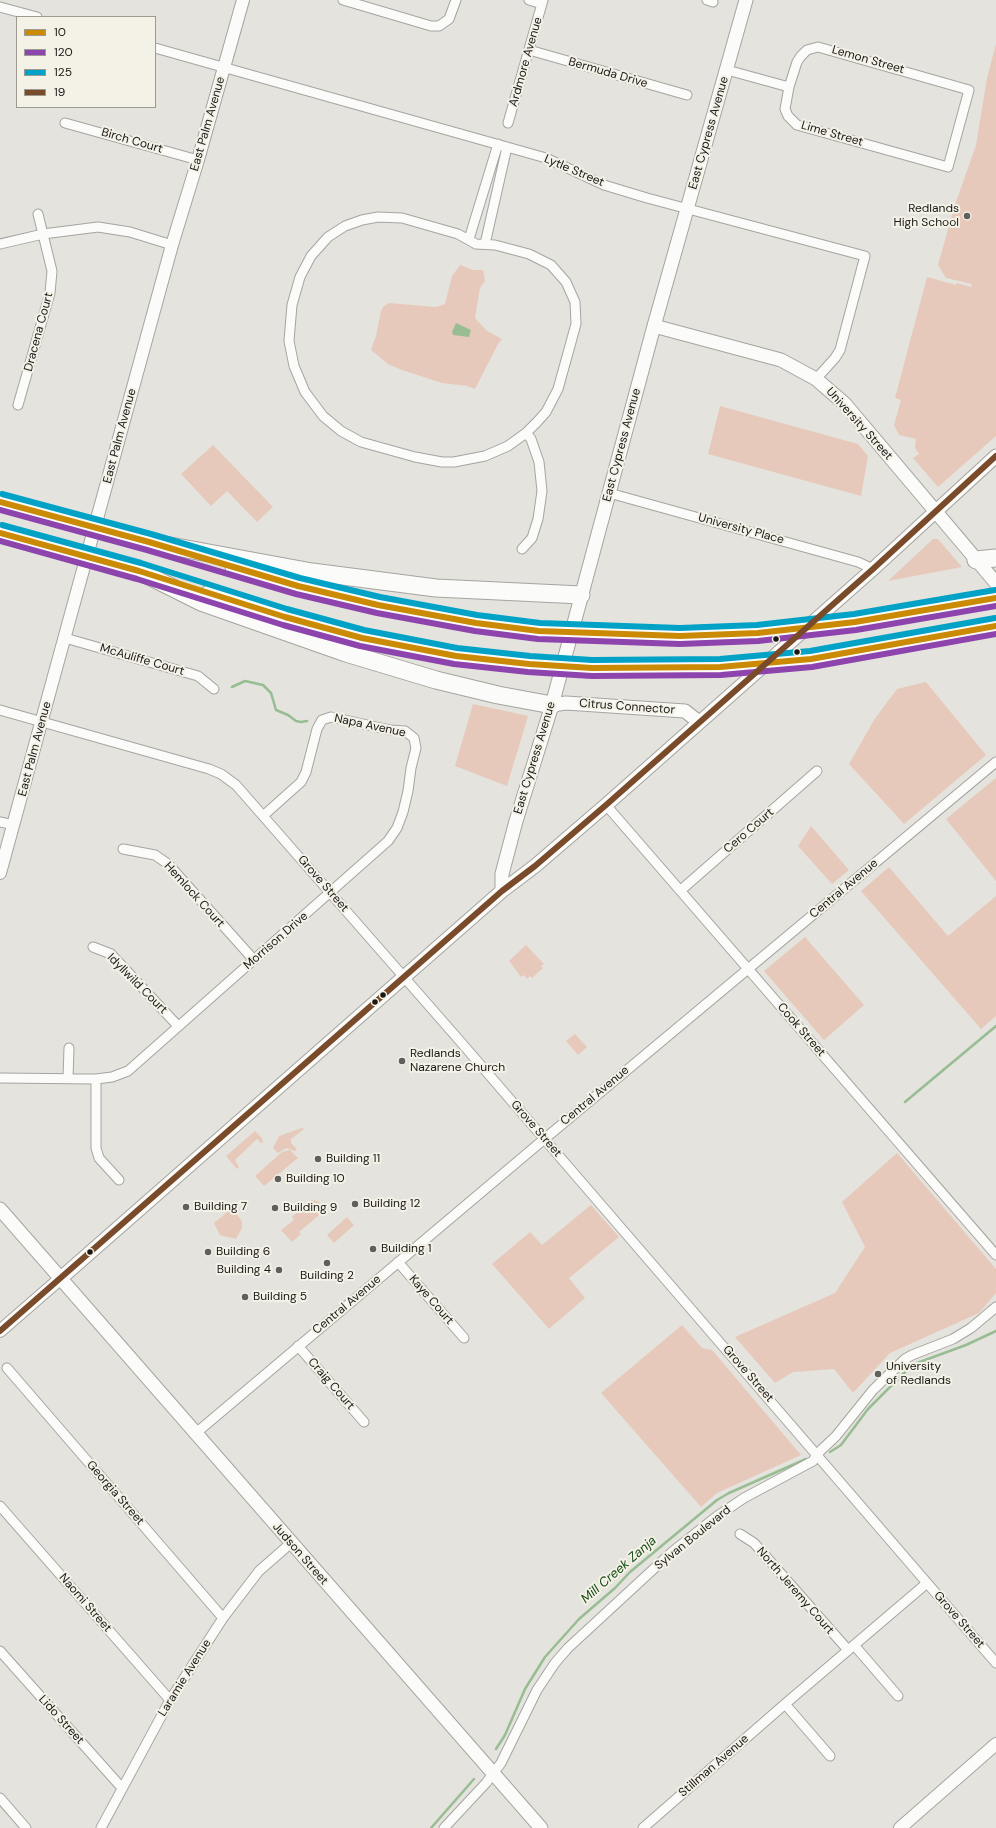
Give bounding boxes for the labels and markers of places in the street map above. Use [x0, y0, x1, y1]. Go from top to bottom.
place label: Redlands High School [894, 202, 959, 230]
marker: Redlands High School [962, 211, 972, 221]
unlabelled marker [771, 634, 781, 644]
unlabelled marker [792, 647, 802, 657]
unlabelled marker [378, 990, 388, 1000]
unlabelled marker [370, 997, 380, 1007]
place label: Redlands Nazarene Church [410, 1047, 505, 1075]
marker: Redlands Nazarene Church [397, 1056, 407, 1066]
place label: Building 11 [326, 1152, 380, 1166]
marker: Building 11 [313, 1154, 323, 1164]
place label: Building 10 [286, 1172, 345, 1186]
marker: Building 10 [273, 1174, 283, 1184]
place label: Building 12 [363, 1197, 421, 1211]
marker: Building 12 [350, 1199, 360, 1209]
place label: Building 7 [194, 1200, 247, 1214]
place label: Building 9 [283, 1201, 337, 1215]
marker: Building 7 [181, 1202, 191, 1212]
marker: Building 9 [270, 1203, 280, 1213]
place label: Building 1 [381, 1242, 432, 1256]
marker: Building 1 [368, 1244, 378, 1254]
place label: Building 6 [216, 1245, 270, 1259]
unlabelled marker [85, 1247, 95, 1257]
marker: Building 6 [203, 1247, 213, 1257]
marker: Building 2 [322, 1258, 332, 1268]
place label: Building 4 [217, 1263, 271, 1277]
marker: Building 4 [274, 1265, 284, 1275]
place label: Building 2 [300, 1269, 354, 1283]
place label: Building 5 [253, 1290, 307, 1304]
marker: Building 5 [240, 1292, 250, 1302]
place label: University of Redlands [886, 1360, 951, 1388]
marker: University of Redlands [873, 1369, 883, 1379]

